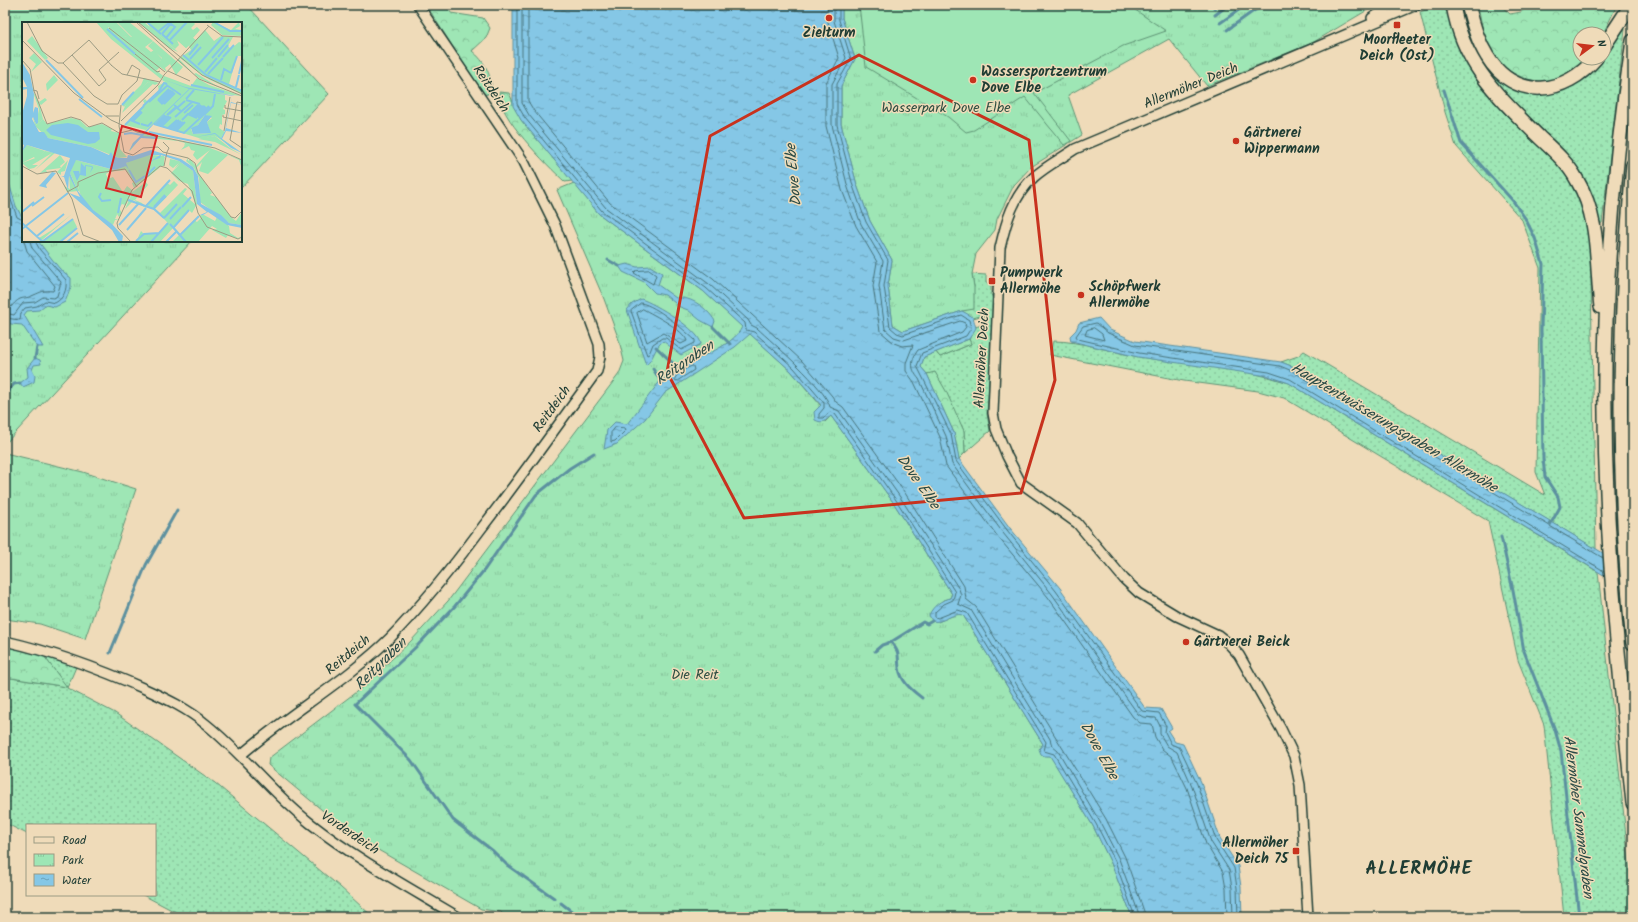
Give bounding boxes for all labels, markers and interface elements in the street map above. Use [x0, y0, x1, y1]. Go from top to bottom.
marker: Zielturm [824, 13, 834, 23]
marker: Moorfleeter Deich (Ost) [1392, 20, 1402, 30]
inset map [22, 22, 242, 242]
place label: Zielturm [803, 22, 856, 44]
north arrow [1572, 26, 1612, 66]
place label: Moorfleeter Deich (Ost) [1359, 29, 1435, 67]
text: N [1591, 38, 1610, 49]
street label: Allermöher Deich [1140, 57, 1242, 115]
street label: Reitdeich [467, 61, 515, 117]
place label: Wassersportzentrum Dove Elbe [981, 61, 1107, 99]
marker: Wassersportzentrum Dove Elbe [968, 75, 978, 85]
park label: Wasserpark Dove Elbe [882, 97, 1011, 119]
place label: Gärtnerei Wippermann [1244, 122, 1320, 160]
marker: Gärtnerei Wippermann [1231, 136, 1241, 146]
water label: Dove Elbe [779, 142, 809, 207]
place label: Pumpwerk Allermöhe [1000, 262, 1063, 300]
marker: Pumpwerk Allermöhe [987, 276, 997, 286]
place label: Schöpfwerk Allermöhe [1089, 276, 1161, 314]
marker: Schöpfwerk Allermöhe [1076, 290, 1086, 300]
street label: Allermöher Deich [968, 307, 996, 409]
water label: Reitgraben [651, 334, 720, 392]
water label: Hauptentwässerungsgraben Allermöhe [1286, 357, 1503, 500]
street label: Reitdeich [527, 381, 577, 437]
water label: Dove Elbe [890, 449, 947, 516]
street label: Reitdeich [320, 629, 376, 681]
water label: Reitgraben [349, 631, 414, 696]
place label: Gärtnerei Beick [1194, 631, 1291, 653]
marker: Gärtnerei Beick [1181, 637, 1191, 647]
park label: Die Reit [671, 664, 719, 686]
water label: Dove Elbe [1073, 718, 1125, 785]
water label: Allermöher Sammelgraben [1556, 734, 1600, 901]
street label: Vorderdeich [316, 805, 384, 861]
legend [26, 824, 156, 896]
text: Road [62, 831, 87, 850]
place label: Allermöher Deich 75 [1222, 832, 1290, 870]
marker: Allermöher Deich 75 [1291, 846, 1301, 856]
text: Park [62, 851, 84, 870]
district label: ALLERMÖHE [1365, 855, 1473, 884]
text: Water [62, 871, 92, 890]

